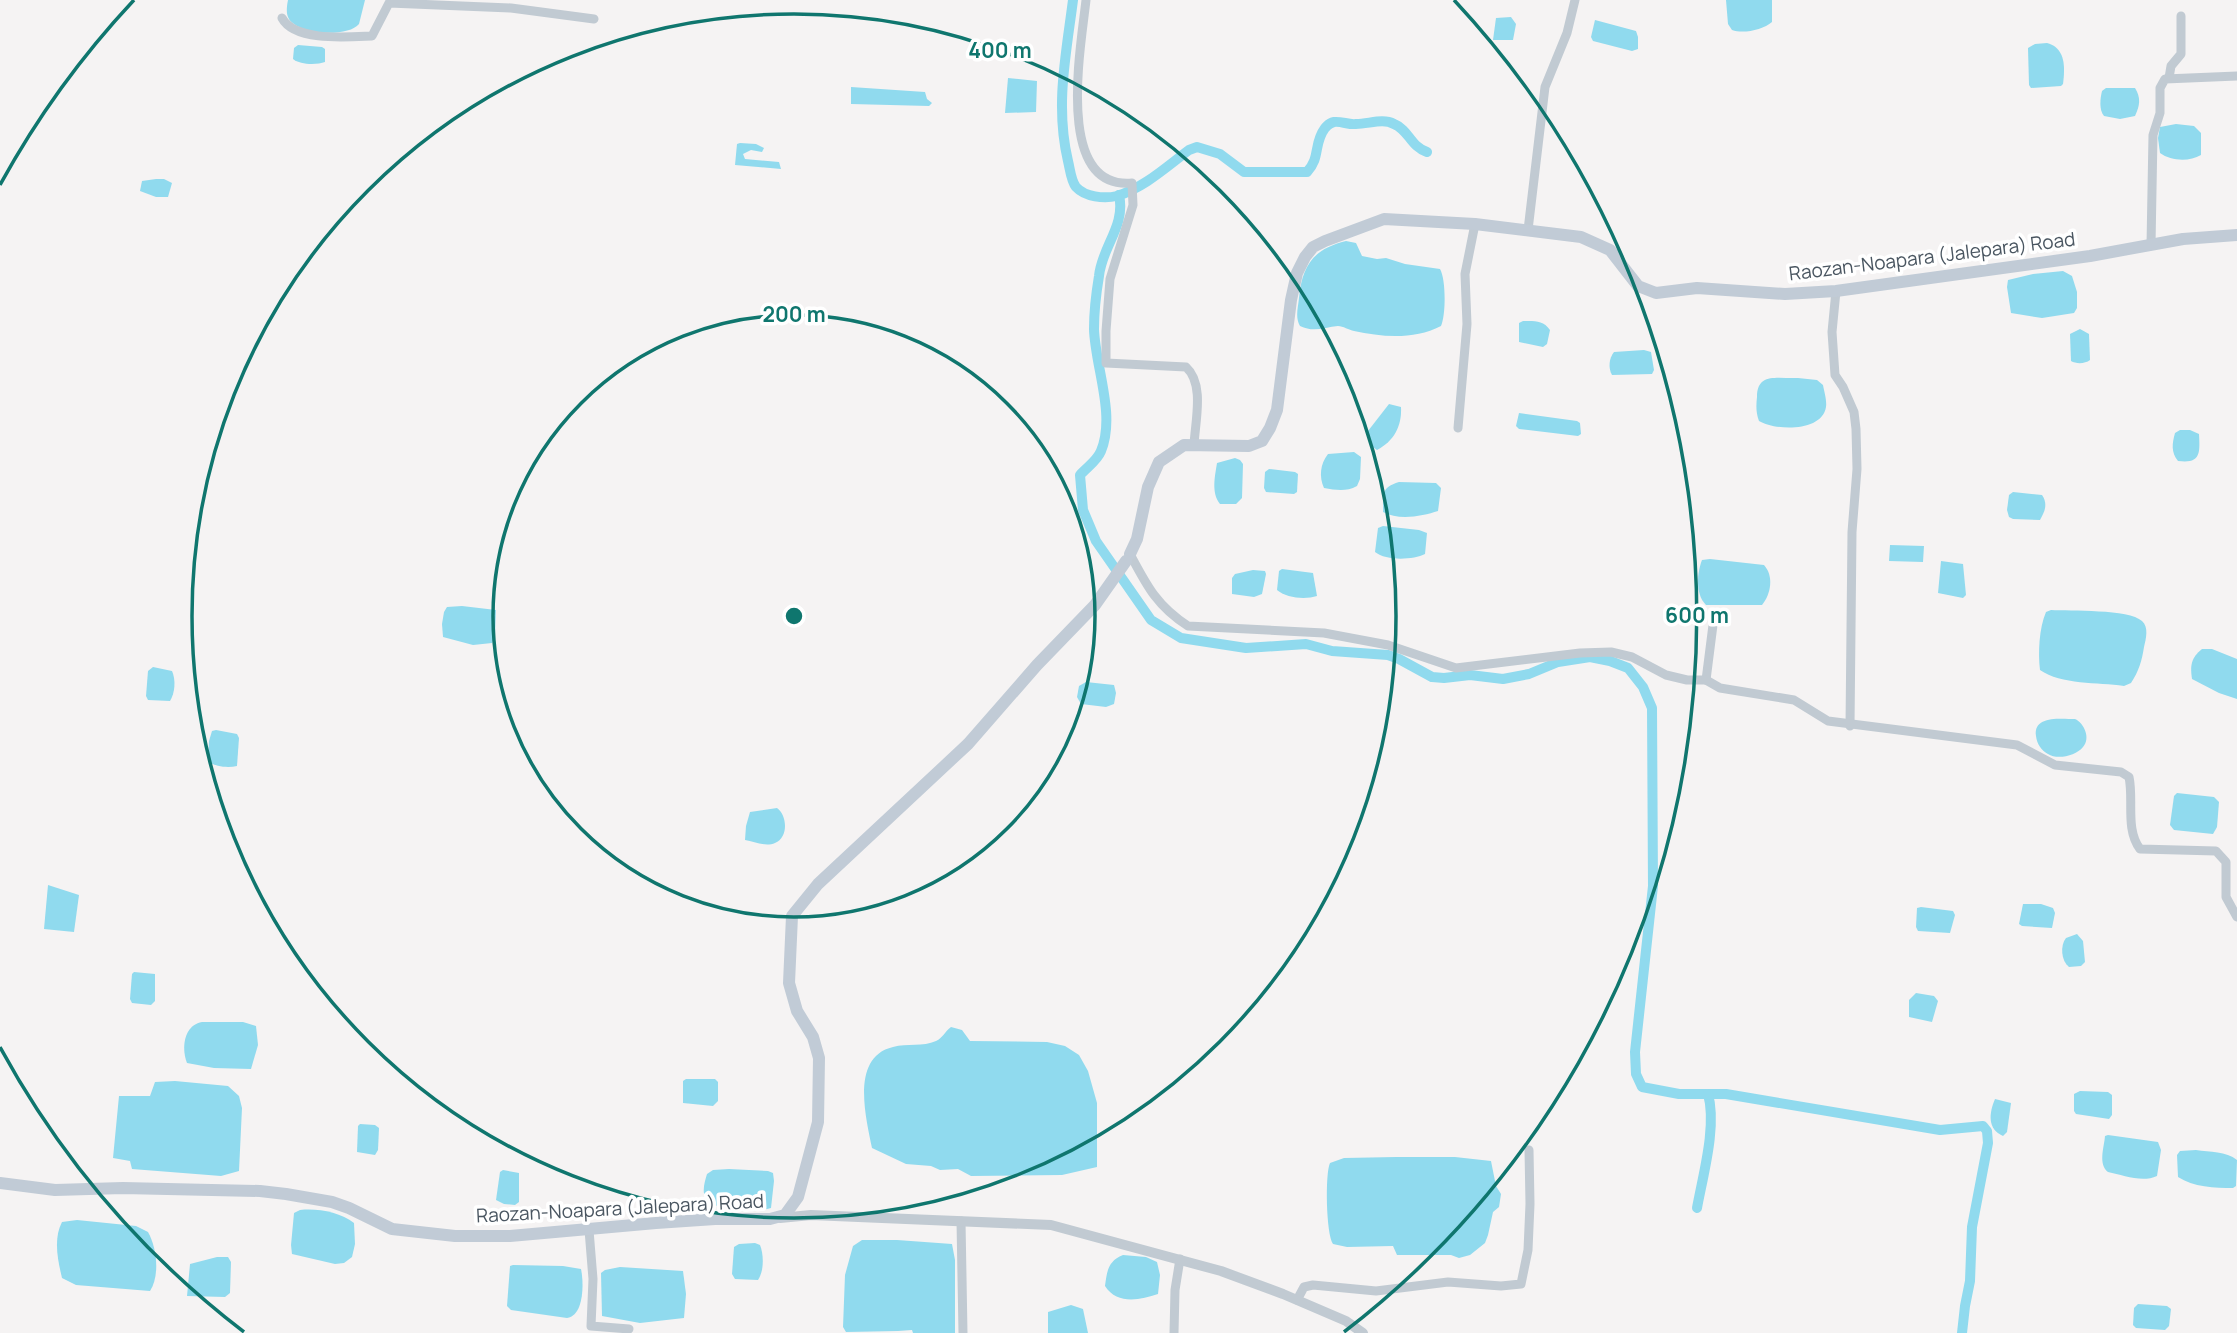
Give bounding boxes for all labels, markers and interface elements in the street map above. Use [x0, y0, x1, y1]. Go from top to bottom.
text: 400 m [968, 36, 1032, 64]
street label: Raozan-Noapara (Jalepara) Road [1787, 226, 2077, 286]
text: 200 m [762, 300, 826, 328]
text: 600 m [1665, 601, 1729, 629]
centre of rings [782, 604, 806, 628]
street label: Raozan-Noapara (Jalepara) Road [475, 1187, 765, 1229]

